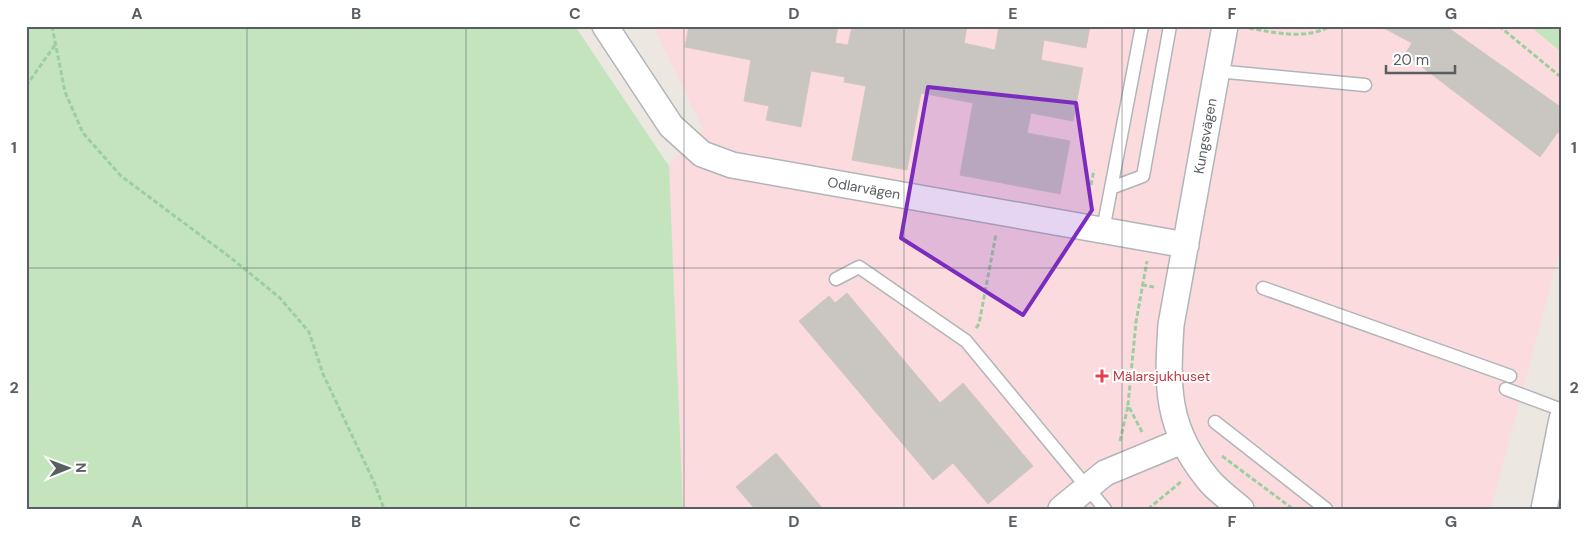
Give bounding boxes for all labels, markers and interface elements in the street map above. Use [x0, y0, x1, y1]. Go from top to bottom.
text: A [131, 3, 143, 24]
text: B [351, 3, 361, 24]
text: C [569, 3, 581, 24]
text: D [788, 3, 800, 24]
text: E [1008, 3, 1018, 24]
text: F [1228, 3, 1237, 24]
text: G [1445, 3, 1457, 24]
scale bar [1386, 42, 1454, 74]
text: 20 m [1393, 50, 1429, 70]
street label: Kungsvägen [1189, 97, 1221, 175]
text: 1 [11, 137, 17, 158]
text: 1 [1571, 137, 1577, 158]
street label: Odlarvägen [826, 173, 902, 203]
place label: Mälarsjukhuset [1113, 367, 1210, 385]
marker: Mälarsjukhuset [1095, 369, 1109, 383]
text: 2 [9, 377, 19, 398]
text: 2 [1569, 377, 1579, 398]
north arrow [42, 442, 92, 492]
text: N [72, 463, 90, 473]
text: A [131, 511, 143, 532]
text: B [351, 511, 361, 532]
text: C [569, 511, 581, 532]
text: D [788, 511, 800, 532]
text: E [1008, 511, 1018, 532]
text: F [1228, 511, 1237, 532]
text: G [1445, 511, 1457, 532]

